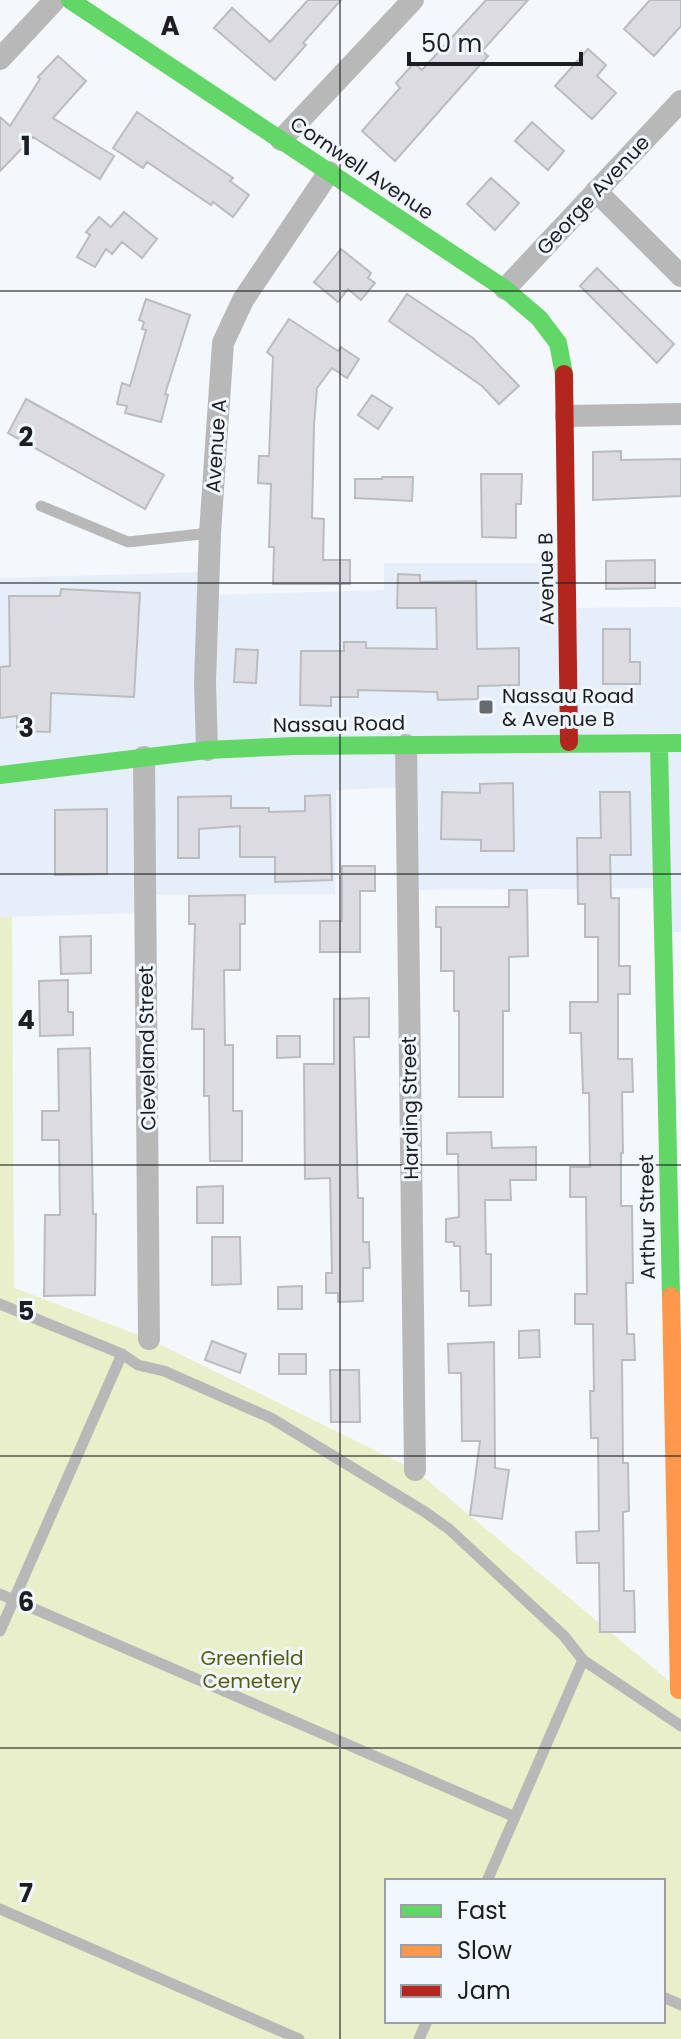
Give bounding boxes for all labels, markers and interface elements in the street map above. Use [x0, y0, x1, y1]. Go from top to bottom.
text: A [160, 8, 180, 44]
scale bar [409, 16, 581, 66]
text: 50 m [421, 27, 482, 60]
street label: Cornwell Avenue [285, 110, 439, 226]
text: 1 [21, 128, 31, 164]
street label: George Avenue [530, 129, 656, 261]
street label: Avenue A [199, 398, 233, 494]
text: 2 [19, 419, 34, 455]
street label: Avenue B [531, 532, 561, 626]
place label: Nassau Road & Avenue B [502, 682, 634, 733]
marker: Nassau Road & Avenue B [477, 698, 495, 716]
street label: Nassau Road [273, 709, 405, 739]
text: 3 [18, 710, 34, 746]
street label: Cleveland Street [132, 965, 162, 1131]
text: 4 [17, 1002, 35, 1038]
street label: Harding Street [395, 1036, 425, 1180]
street label: Arthur Street [632, 1154, 662, 1280]
text: 5 [18, 1293, 34, 1329]
text: 6 [18, 1584, 34, 1620]
park label: Greenfield Cemetery [201, 1644, 303, 1695]
text: 7 [19, 1875, 33, 1911]
legend [385, 1879, 665, 2023]
text: Fast [457, 1894, 507, 1927]
text: Slow [457, 1934, 512, 1967]
text: Jam [457, 1974, 511, 2007]

